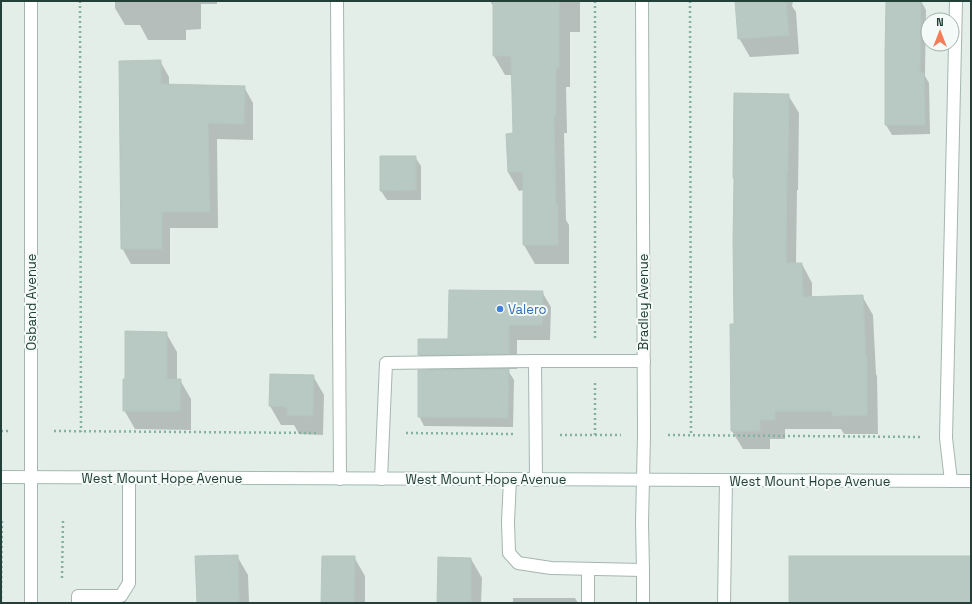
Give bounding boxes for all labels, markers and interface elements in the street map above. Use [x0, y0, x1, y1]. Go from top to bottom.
north arrow [920, 12, 960, 52]
text: N [936, 15, 944, 29]
street label: Osband Avenue [23, 254, 40, 350]
street label: Bradley Avenue [635, 254, 652, 350]
place label: Valero [508, 301, 547, 318]
marker: Valero [495, 304, 505, 314]
street label: West Mount Hope Avenue [82, 470, 242, 487]
street label: West Mount Hope Avenue [406, 471, 566, 488]
street label: West Mount Hope Avenue [730, 473, 890, 490]

